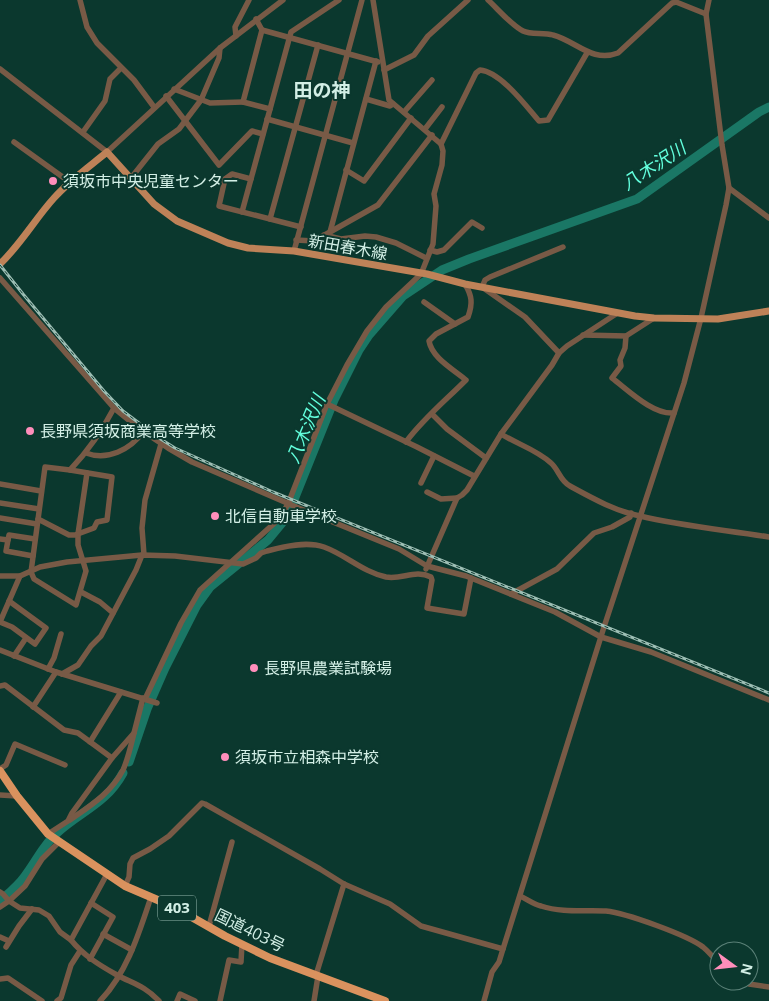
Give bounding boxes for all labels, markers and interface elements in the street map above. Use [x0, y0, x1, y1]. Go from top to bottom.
district label: 田の神 [293, 77, 351, 103]
water label: 八木沢川 [617, 134, 692, 195]
place label: 須坂市中央児童センター [63, 170, 239, 192]
marker: 須坂市中央児童センター [47, 175, 59, 187]
street label: 新田春木線 [307, 229, 389, 265]
water label: 八木沢川 [280, 389, 331, 466]
place label: 長野県須坂商業高等学校 [40, 420, 216, 442]
marker: 長野県須坂商業高等学校 [24, 425, 36, 437]
place label: 北信自動車学校 [225, 505, 337, 527]
marker: 北信自動車学校 [209, 510, 221, 522]
place label: 長野県農業試験場 [264, 657, 392, 679]
marker: 長野県農業試験場 [248, 662, 260, 674]
place label: 須坂市立相森中学校 [235, 746, 379, 768]
marker: 須坂市立相森中学校 [219, 751, 231, 763]
road number: 403 [158, 896, 196, 920]
street label: 国道403号 [211, 904, 289, 956]
north arrow [709, 941, 759, 991]
text: N [736, 962, 758, 977]

